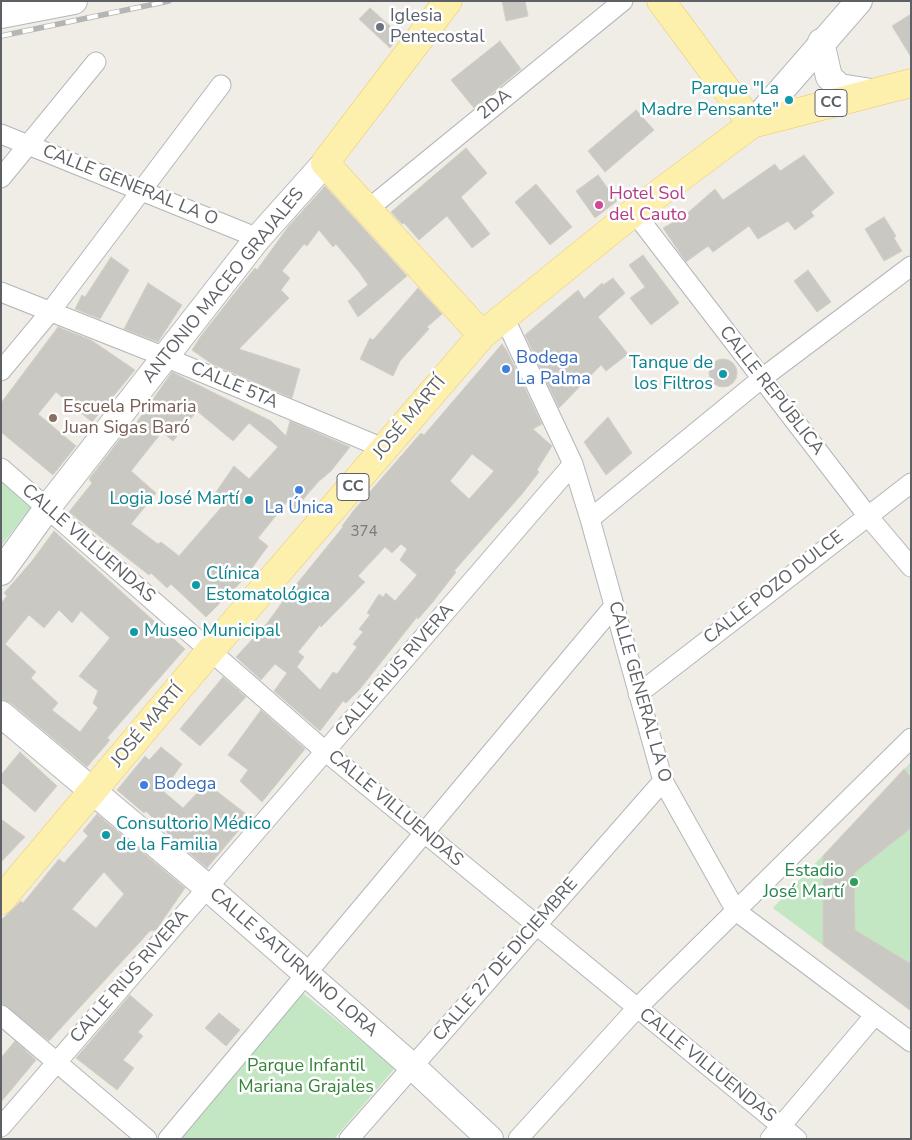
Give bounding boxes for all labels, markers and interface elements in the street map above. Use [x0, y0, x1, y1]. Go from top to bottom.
place label: Iglesia Pentecostal [390, 6, 484, 48]
marker: Iglesia Pentecostal [374, 21, 386, 33]
place label: Parque "La Madre Pensante" [641, 79, 779, 122]
street label: 2DA [474, 85, 516, 125]
road number: CC [815, 90, 847, 116]
marker: Parque "La Madre Pensante" [783, 94, 795, 106]
street label: CALLE GENERAL LA O [39, 141, 221, 231]
street label: ANTONIO MACEO GRAJALES [139, 184, 309, 388]
place label: Hotel Sol del Cauto [609, 184, 687, 226]
marker: Hotel Sol del Cauto [593, 199, 605, 211]
street label: CALLE REPÚBLICA [714, 322, 828, 460]
place label: Bodega La Palma [516, 348, 591, 390]
place label: Tanque de los Filtros [629, 353, 713, 396]
street label: CALLE 5TA [187, 358, 281, 414]
marker: Bodega La Palma [500, 363, 512, 375]
marker: Tanque de los Filtros [717, 368, 729, 380]
street label: JOSÉ MARTÍ [369, 372, 451, 464]
place label: Escuela Primaria Juan Sigas Baró [63, 397, 196, 439]
marker: Escuela Primaria Juan Sigas Baró [47, 412, 59, 424]
road number: CC [337, 474, 369, 501]
street label: CALLE VILLUENDAS [17, 480, 159, 608]
marker: La Única [293, 484, 305, 496]
place label: Logia José Martí [109, 489, 239, 511]
marker: Logia José Martí [243, 494, 255, 506]
place label: La Única [264, 498, 334, 520]
house number: 374 [351, 523, 377, 541]
street label: CALLE POZO DULCE [700, 527, 848, 649]
place label: Clínica Estomatológica [206, 564, 330, 606]
marker: Clínica Estomatológica [190, 579, 202, 591]
street label: CALLE GENERAL LA O [603, 599, 675, 785]
street label: CALLE RIUS RIVERA [331, 600, 459, 742]
place label: Museo Municipal [144, 621, 280, 643]
marker: Museo Municipal [128, 626, 140, 638]
street label: JOSÉ MARTÍ [107, 680, 189, 772]
street label: CALLE VILLUENDAS [323, 746, 467, 872]
place label: Bodega [154, 774, 216, 796]
marker: Bodega [138, 779, 150, 791]
place label: Consultorio Médico de la Familia [116, 814, 271, 856]
marker: Consultorio Médico de la Familia [100, 829, 112, 841]
place label: Estadio José Martí [763, 861, 844, 904]
street label: CALLE 27 DE DICIEMBRE [429, 874, 583, 1046]
marker: Estadio José Martí [848, 876, 860, 888]
street label: CALLE SATURNINO LORA [204, 884, 382, 1042]
street label: CALLE RIUS RIVERA [66, 906, 194, 1048]
street label: CALLE VILLUENDAS [634, 1004, 780, 1128]
park label: Parque Infantil Mariana Grajales [238, 1056, 374, 1098]

